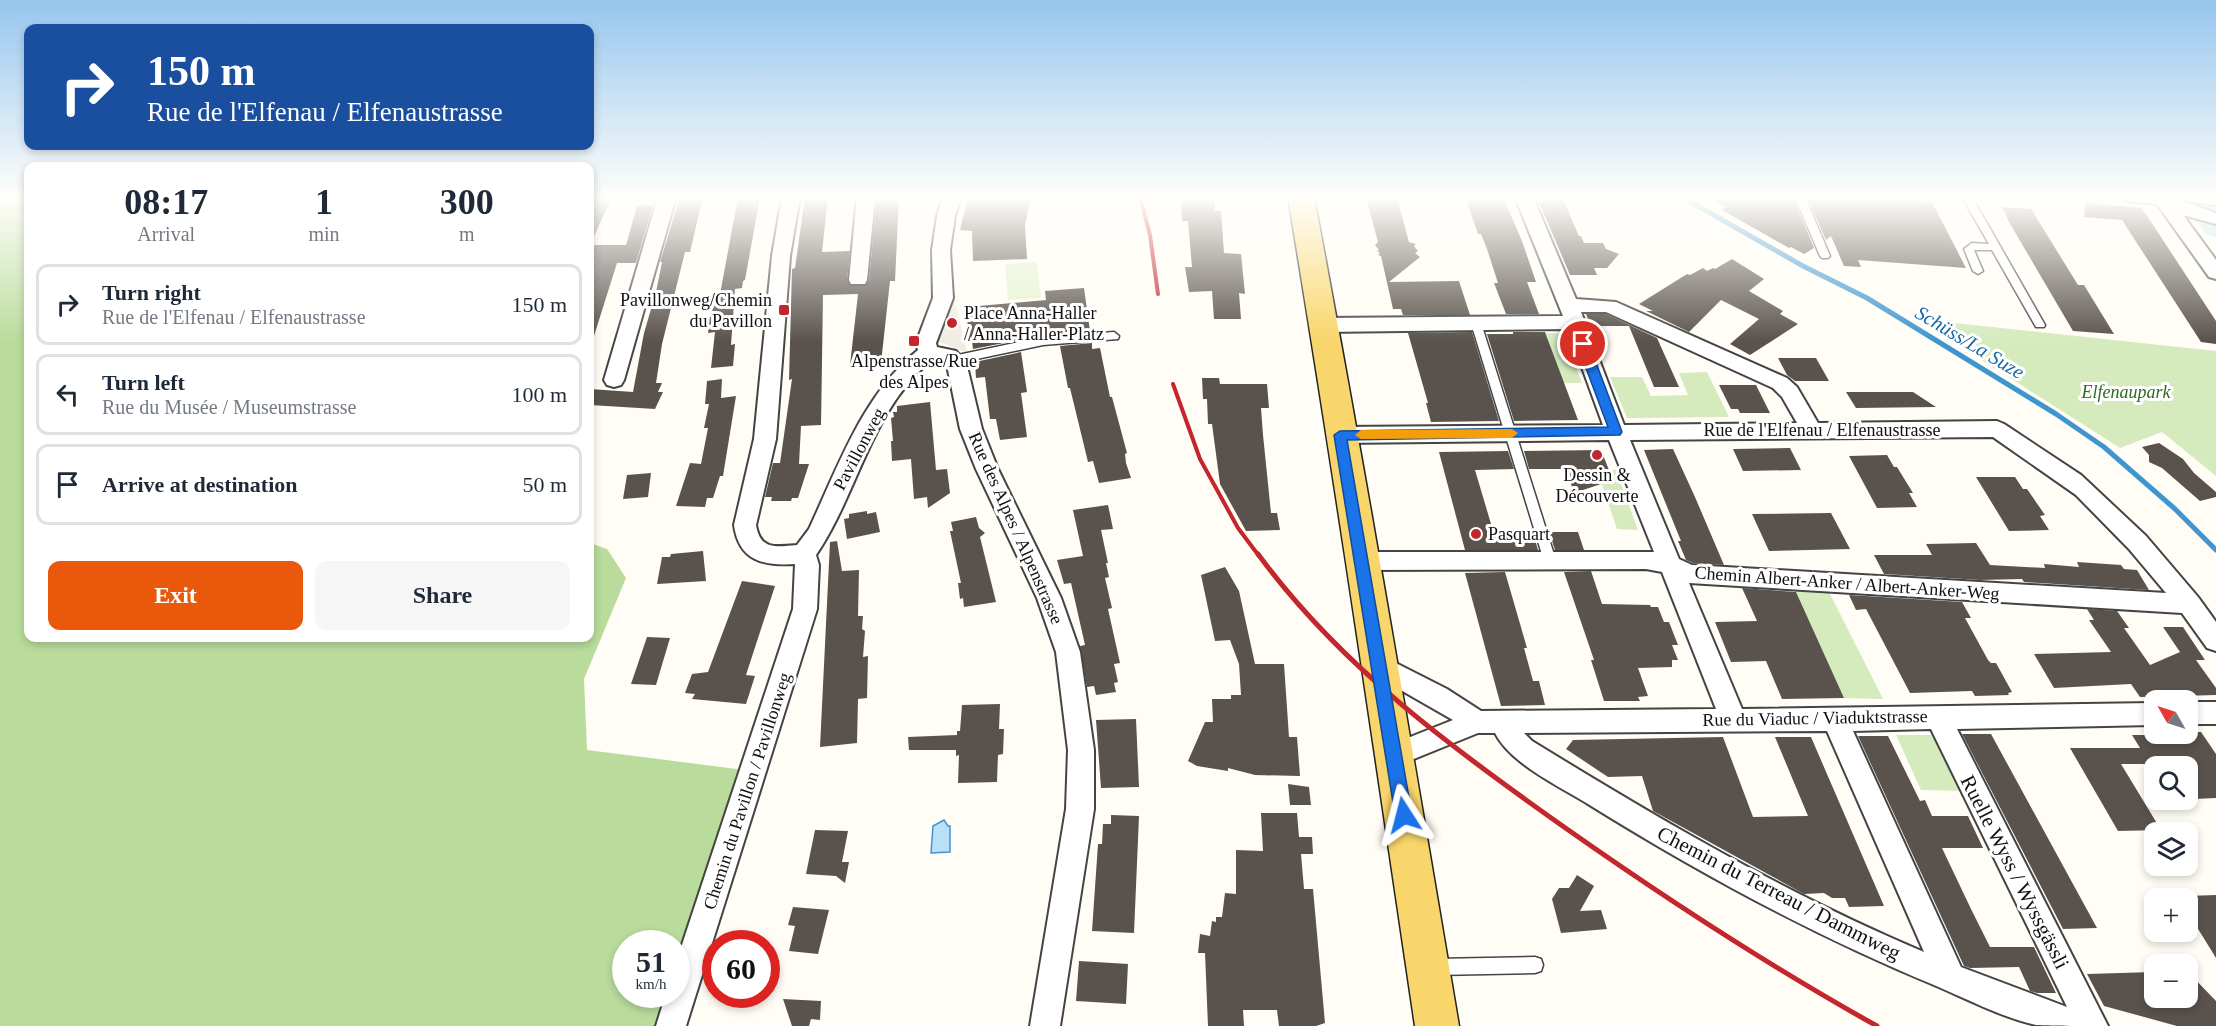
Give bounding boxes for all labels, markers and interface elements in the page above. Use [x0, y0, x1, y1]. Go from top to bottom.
icon: right [48, 48, 126, 126]
text: 150 m [147, 48, 256, 94]
text: Rue de l'Elfenau / Elfenaustrasse [147, 97, 503, 127]
text: 08:17 [124, 182, 208, 222]
text: 1 [315, 182, 333, 222]
text: 300 [440, 182, 494, 222]
text: Arrival [137, 223, 195, 245]
text: min [308, 223, 340, 245]
text: m [459, 223, 475, 245]
text: Turn right [102, 280, 201, 305]
icon: right [51, 288, 84, 321]
place label: Pavillonweg/Chemin du Pavillon [620, 290, 772, 331]
text: 150 m [511, 292, 567, 317]
water label: Schüss/La Suze [1912, 301, 2028, 383]
marker: Pavillonweg/Chemin du Pavillon [777, 303, 791, 317]
place label: Place Anna-Haller / Anna-Haller-Platz [964, 303, 1104, 344]
text: Rue de l'Elfenau / Elfenaustrasse [102, 306, 366, 328]
marker: Place Anna-Haller / Anna-Haller-Platz [945, 316, 959, 330]
pin [1557, 318, 1608, 369]
icon: arrive [1566, 327, 1599, 360]
marker: Alpenstrasse/Rue des Alpes [907, 334, 921, 348]
place label: Alpenstrasse/Rue des Alpes [851, 351, 977, 392]
text: Turn left [102, 370, 185, 395]
icon: left [51, 378, 84, 411]
text: 100 m [511, 382, 567, 407]
park label: Elfenaupark [2081, 382, 2171, 402]
text: Rue du Musée / Museumstrasse [102, 396, 356, 418]
street label: Pavillonweg [829, 405, 889, 493]
street label: Rue de l'Elfenau / Elfenaustrasse [1703, 420, 1941, 440]
street label: Rue des Alpes / Alpenstrasse [965, 429, 1067, 627]
marker: Dessin & Découverte [1590, 448, 1604, 462]
place label: Dessin & Découverte [1556, 465, 1638, 506]
icon: arrive [51, 468, 84, 501]
text: Arrive at destination [102, 472, 298, 497]
text: 50 m [522, 472, 567, 497]
place label: Pasquart [1488, 524, 1550, 544]
marker: Pasquart [1469, 527, 1483, 541]
button: Exit [48, 561, 303, 630]
button: Share [315, 561, 570, 630]
street label: Chemin Albert-Anker / Albert-Anker-Weg [1694, 562, 2000, 604]
street label: Chemin du Pavillon / Pavillonweg [699, 670, 795, 912]
north arrow [2144, 690, 2198, 744]
map controls [2144, 690, 2198, 1008]
street label: Rue du Viaduc / Viaduktstrasse [1702, 706, 1928, 730]
button: search [2144, 756, 2198, 810]
street label: Ruelle Wyss / Wyssgässli [1956, 771, 2074, 973]
position arrow [1372, 783, 1436, 847]
street label: Chemin du Terreau / Dammweg [1653, 821, 1905, 965]
button: layers [2144, 822, 2198, 876]
button: + [2144, 888, 2198, 942]
speed limit sign: 60 [702, 930, 780, 1008]
text: 51 [636, 945, 666, 978]
button: − [2144, 954, 2198, 1008]
text: km/h [636, 976, 666, 992]

